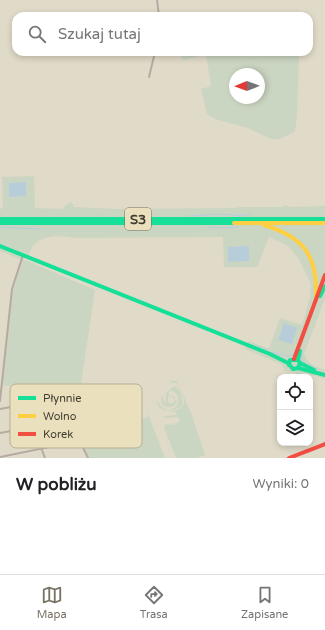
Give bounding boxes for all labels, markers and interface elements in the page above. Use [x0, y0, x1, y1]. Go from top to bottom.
search box [12, 12, 313, 56]
icon: search [26, 23, 48, 45]
text: Szukaj tutaj [58, 25, 141, 43]
north arrow [229, 68, 265, 104]
road number: S3 [125, 208, 151, 230]
map controls [277, 374, 313, 446]
button: locate [277, 374, 313, 410]
legend [10, 384, 142, 448]
text: Płynnie [43, 392, 82, 405]
text: Wolno [43, 410, 77, 423]
button: layers [277, 410, 313, 446]
text: Korek [43, 428, 73, 441]
text: W pobliżu [16, 474, 97, 495]
text: Wyniki: 0 [253, 476, 309, 492]
tab: Mapa [37, 584, 67, 621]
tab: Trasa [140, 584, 168, 621]
tab: Zapisane [241, 584, 288, 621]

